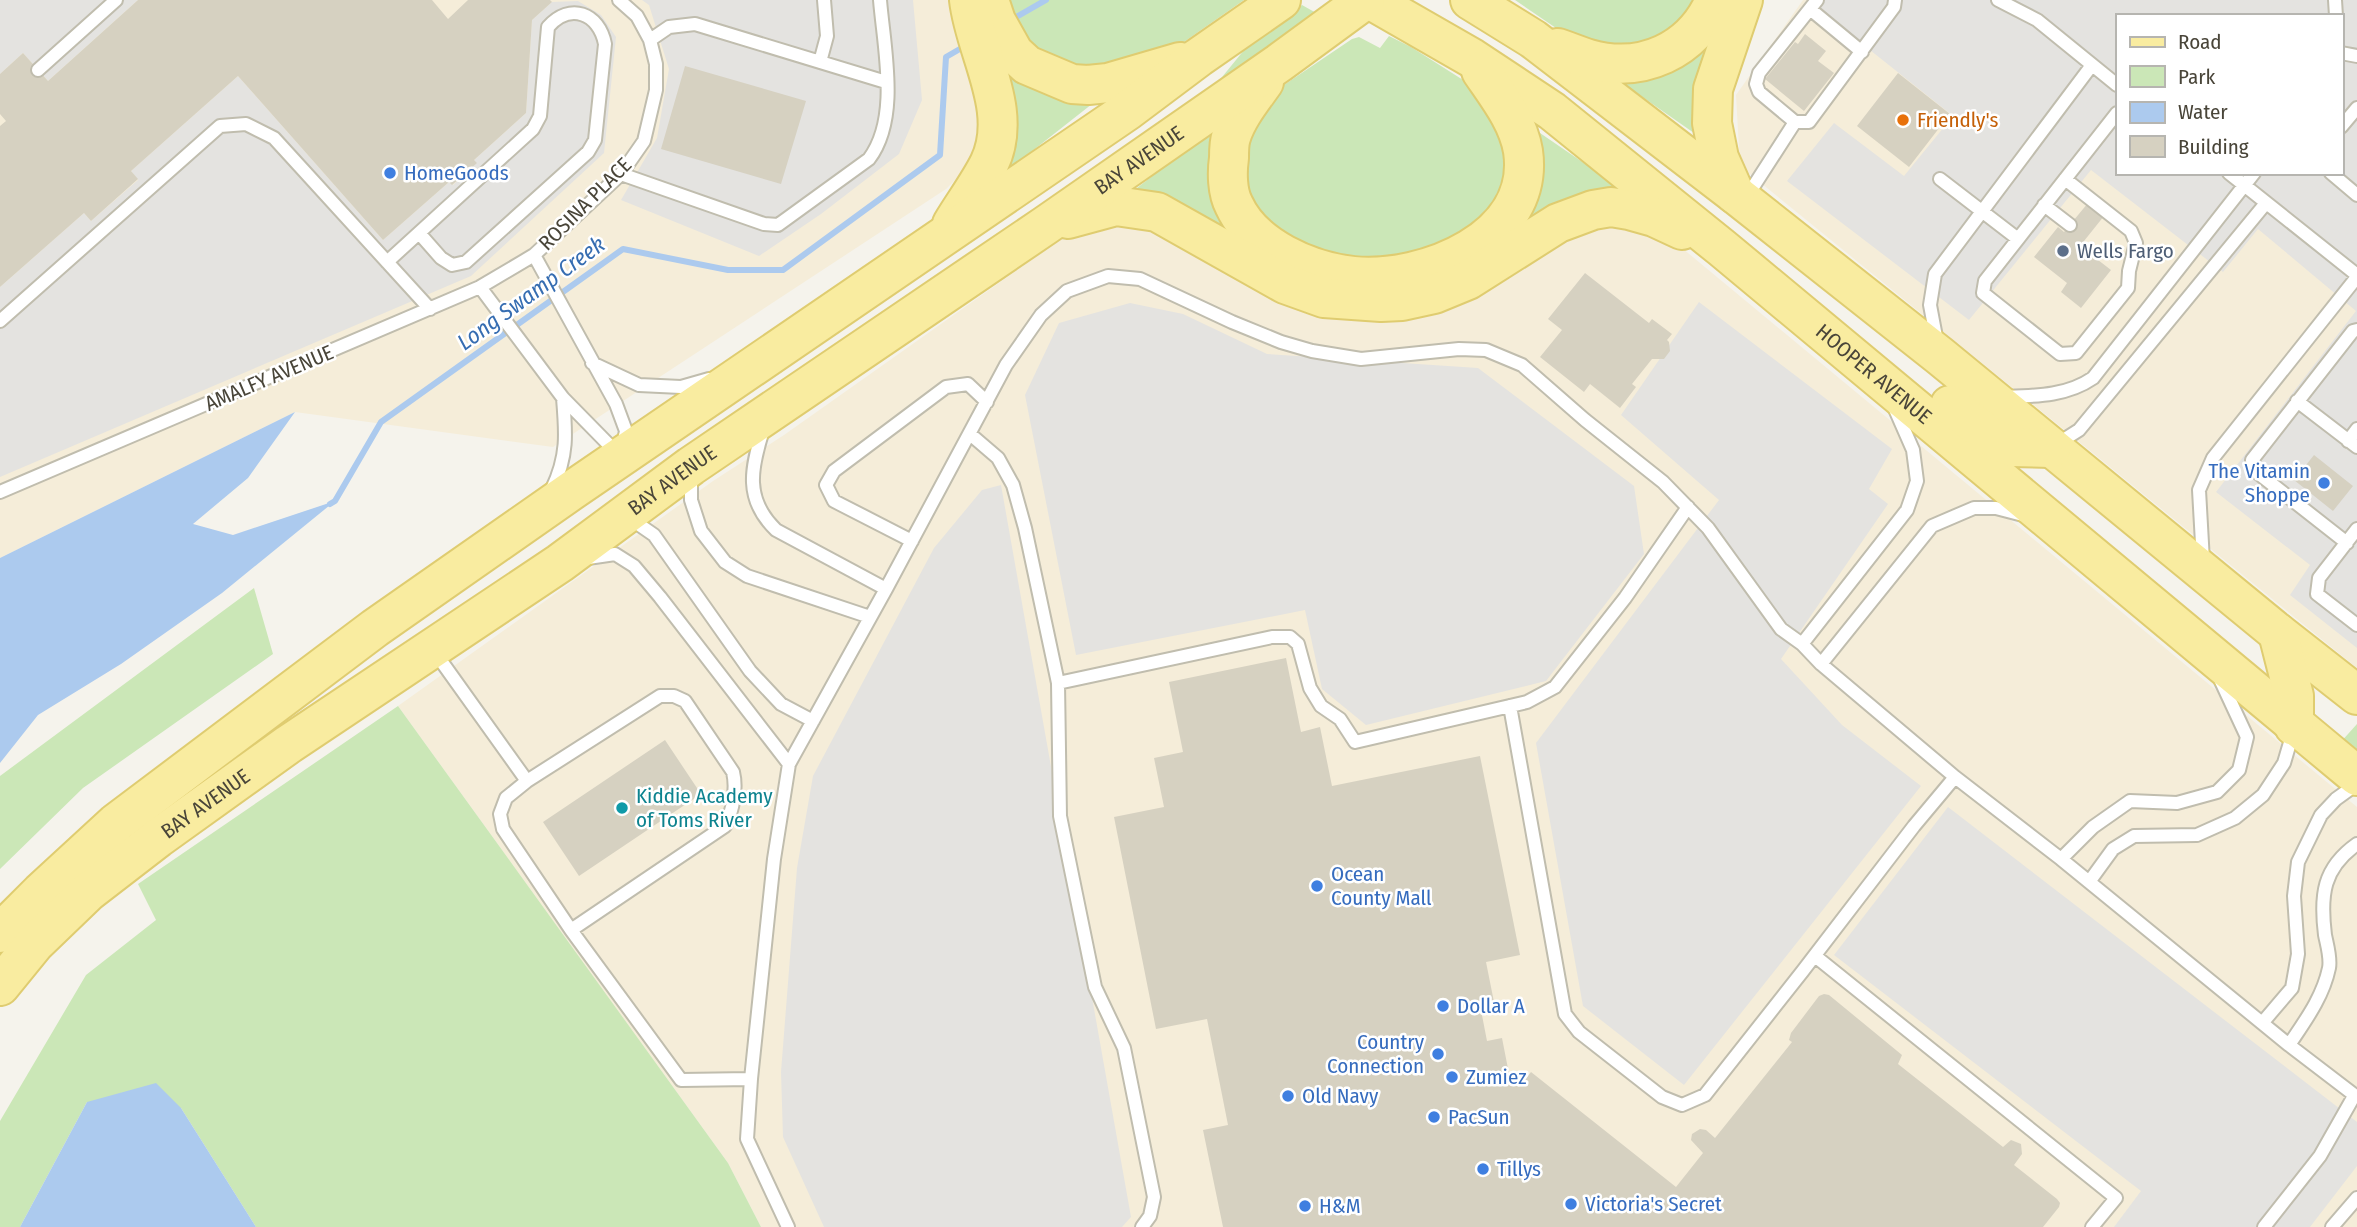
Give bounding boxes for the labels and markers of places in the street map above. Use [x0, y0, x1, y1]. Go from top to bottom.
place label: Friendly's [1917, 107, 1999, 133]
marker: Friendly's [1895, 112, 1911, 128]
place label: HomeGoods [404, 160, 509, 186]
marker: HomeGoods [382, 165, 398, 181]
place label: Wells Fargo [2077, 238, 2174, 264]
marker: Wells Fargo [2055, 243, 2071, 259]
place label: The Vitamin Shoppe [2208, 458, 2310, 508]
marker: The Vitamin Shoppe [2316, 475, 2332, 491]
place label: Kiddie Academy of Toms River [636, 783, 773, 833]
marker: Kiddie Academy of Toms River [614, 800, 630, 816]
place label: Ocean County Mall [1331, 861, 1432, 911]
marker: Ocean County Mall [1309, 878, 1325, 894]
place label: Dollar A [1457, 993, 1525, 1019]
marker: Dollar A [1435, 998, 1451, 1014]
place label: Country Connection [1327, 1029, 1425, 1079]
marker: Country Connection [1430, 1046, 1446, 1062]
place label: Zumiez [1466, 1064, 1526, 1090]
marker: Zumiez [1444, 1069, 1460, 1085]
place label: Old Navy [1302, 1083, 1379, 1109]
marker: Old Navy [1280, 1088, 1296, 1104]
place label: PacSun [1448, 1104, 1510, 1130]
marker: PacSun [1426, 1109, 1442, 1125]
place label: Tillys [1497, 1156, 1541, 1182]
marker: Tillys [1475, 1161, 1491, 1177]
place label: Victoria's Secret [1585, 1191, 1722, 1217]
place label: H&M [1319, 1193, 1361, 1219]
marker: Victoria's Secret [1563, 1196, 1579, 1212]
marker: H&M [1297, 1198, 1313, 1214]

